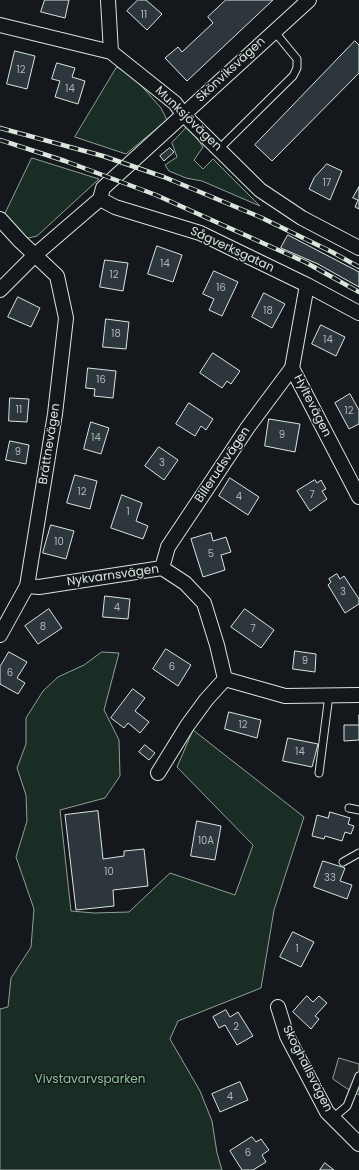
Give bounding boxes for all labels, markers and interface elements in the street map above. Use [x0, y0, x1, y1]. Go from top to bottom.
house number: 11 [141, 9, 147, 21]
street label: Skönviksvägen [194, 34, 268, 106]
house number: 12 [17, 64, 25, 76]
house number: 14 [65, 83, 75, 95]
street label: Munksjövägen [152, 84, 224, 154]
house number: 17 [323, 177, 331, 189]
street label: Sågverksgatan [188, 224, 276, 276]
house number: 14 [160, 258, 170, 270]
house number: 12 [110, 269, 118, 281]
house number: 16 [216, 282, 226, 294]
house number: 18 [263, 305, 273, 317]
house number: 18 [111, 328, 121, 340]
house number: 14 [323, 334, 333, 346]
street label: Hyltevägen [290, 372, 334, 440]
house number: 16 [96, 374, 106, 386]
street label: Brättnevägen [36, 402, 64, 486]
house number: 11 [16, 404, 22, 416]
house number: 12 [345, 405, 353, 417]
street label: Billerudsvägen [192, 424, 254, 506]
house number: 9 [279, 429, 285, 441]
house number: 14 [91, 432, 101, 444]
house number: 9 [15, 446, 21, 458]
house number: 3 [159, 457, 165, 469]
house number: 12 [78, 486, 86, 498]
house number: 7 [309, 489, 315, 501]
house number: 4 [236, 491, 242, 503]
house number: 1 [126, 506, 130, 518]
house number: 10 [54, 536, 64, 548]
house number: 5 [208, 548, 214, 560]
street label: Nykvarnsvägen [66, 562, 160, 590]
house number: 3 [340, 586, 346, 598]
house number: 4 [114, 602, 120, 614]
house number: 8 [40, 621, 46, 633]
house number: 7 [250, 623, 256, 635]
house number: 9 [302, 655, 308, 667]
house number: 6 [169, 661, 175, 673]
house number: 6 [7, 667, 13, 679]
house number: 12 [239, 719, 247, 731]
house number: 14 [295, 746, 305, 758]
house number: 10A [198, 835, 214, 847]
house number: 10 [104, 866, 114, 878]
house number: 33 [324, 872, 336, 884]
house number: 1 [295, 943, 299, 955]
house number: 2 [233, 1021, 239, 1033]
street label: Skoghallsvägen [279, 1023, 335, 1115]
park label: Vivstavarvsparken [35, 1073, 145, 1087]
house number: 4 [227, 1091, 233, 1103]
house number: 6 [245, 1147, 251, 1159]

